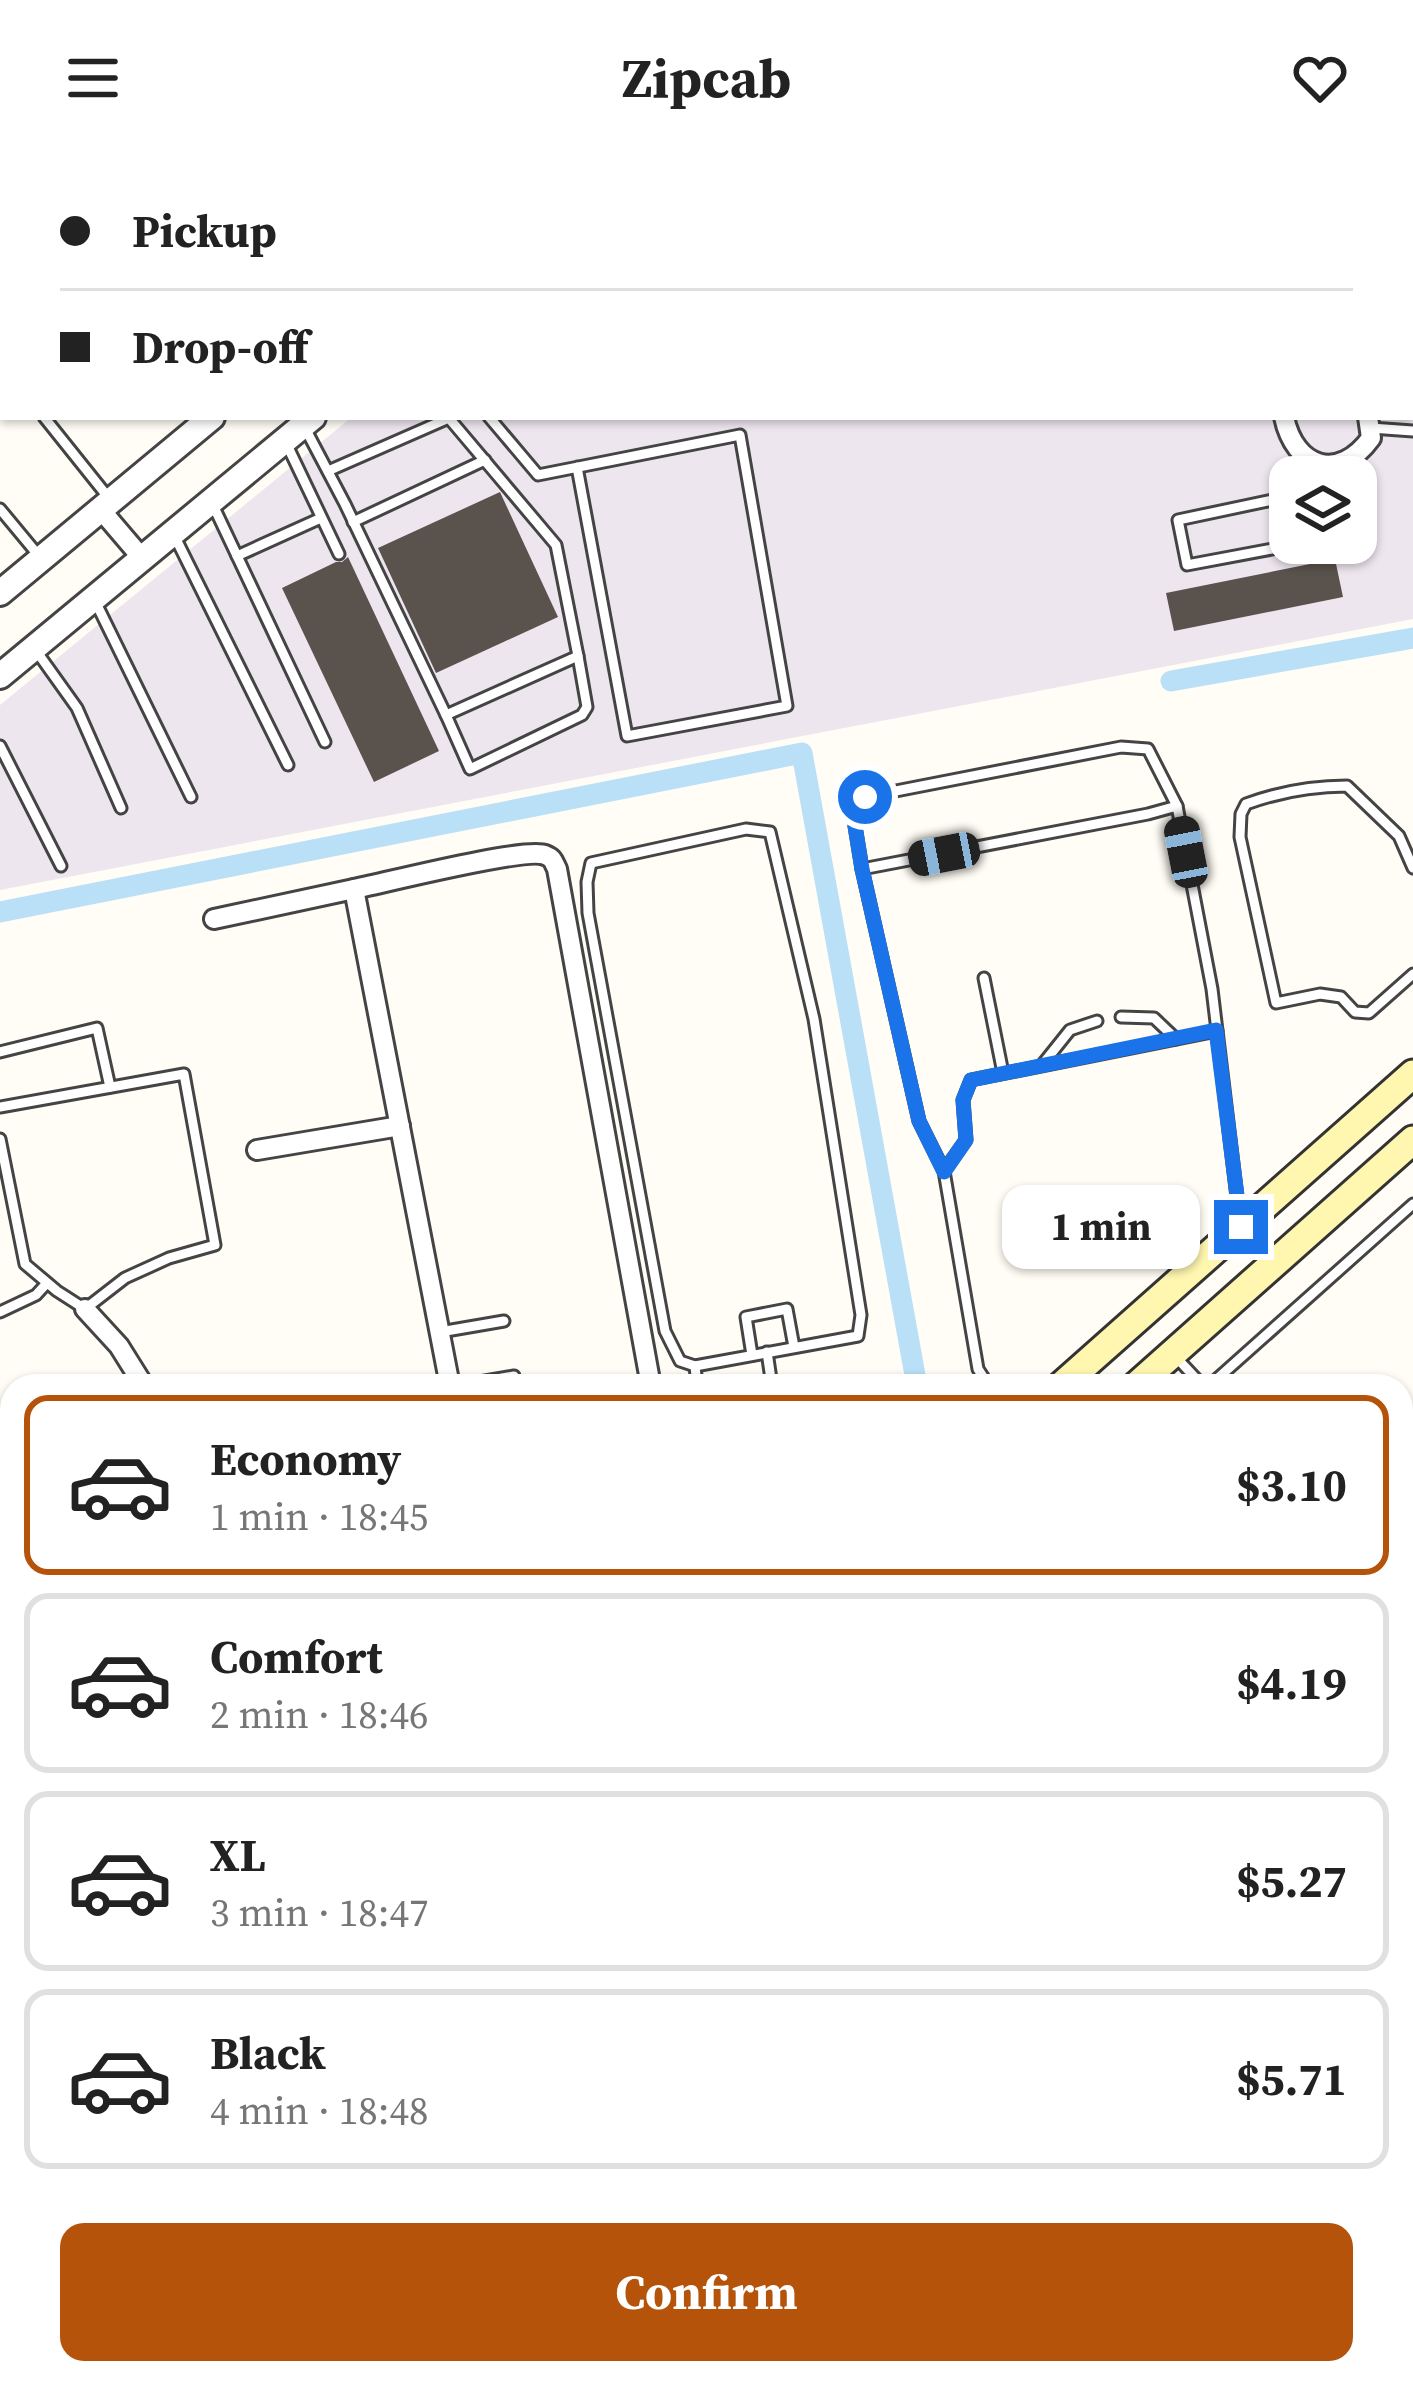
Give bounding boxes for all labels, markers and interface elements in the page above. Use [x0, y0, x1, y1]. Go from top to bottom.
text: Zipcab [622, 41, 791, 115]
icon: menu [60, 45, 126, 111]
icon: heart [1287, 45, 1353, 111]
text: Pickup [132, 200, 277, 262]
text: Drop-off [132, 316, 308, 378]
map controls [1269, 456, 1377, 564]
button: layers [1269, 456, 1377, 564]
route start [838, 770, 892, 824]
car [1161, 813, 1211, 891]
car [905, 829, 983, 879]
callout: 1 min [1001, 1185, 1199, 1269]
text: 1 min [1050, 1200, 1152, 1253]
route end [1214, 1200, 1268, 1254]
text: Economy [210, 1428, 401, 1490]
icon: car [66, 1431, 174, 1539]
text: $3.10 [1236, 1454, 1347, 1516]
text: 1 min · 18:45 [210, 1490, 429, 1543]
text: Comfort [210, 1626, 383, 1688]
icon: car [66, 1629, 174, 1737]
text: $4.19 [1236, 1652, 1347, 1714]
text: 2 min · 18:46 [210, 1688, 429, 1741]
text: XL [210, 1824, 266, 1886]
icon: car [66, 1827, 174, 1935]
text: $5.27 [1236, 1850, 1347, 1912]
text: 3 min · 18:47 [210, 1886, 429, 1939]
text: Black [210, 2022, 326, 2084]
icon: car [66, 2025, 174, 2133]
text: $5.71 [1236, 2048, 1347, 2110]
text: 4 min · 18:48 [210, 2084, 429, 2137]
button: Confirm [60, 2223, 1353, 2361]

